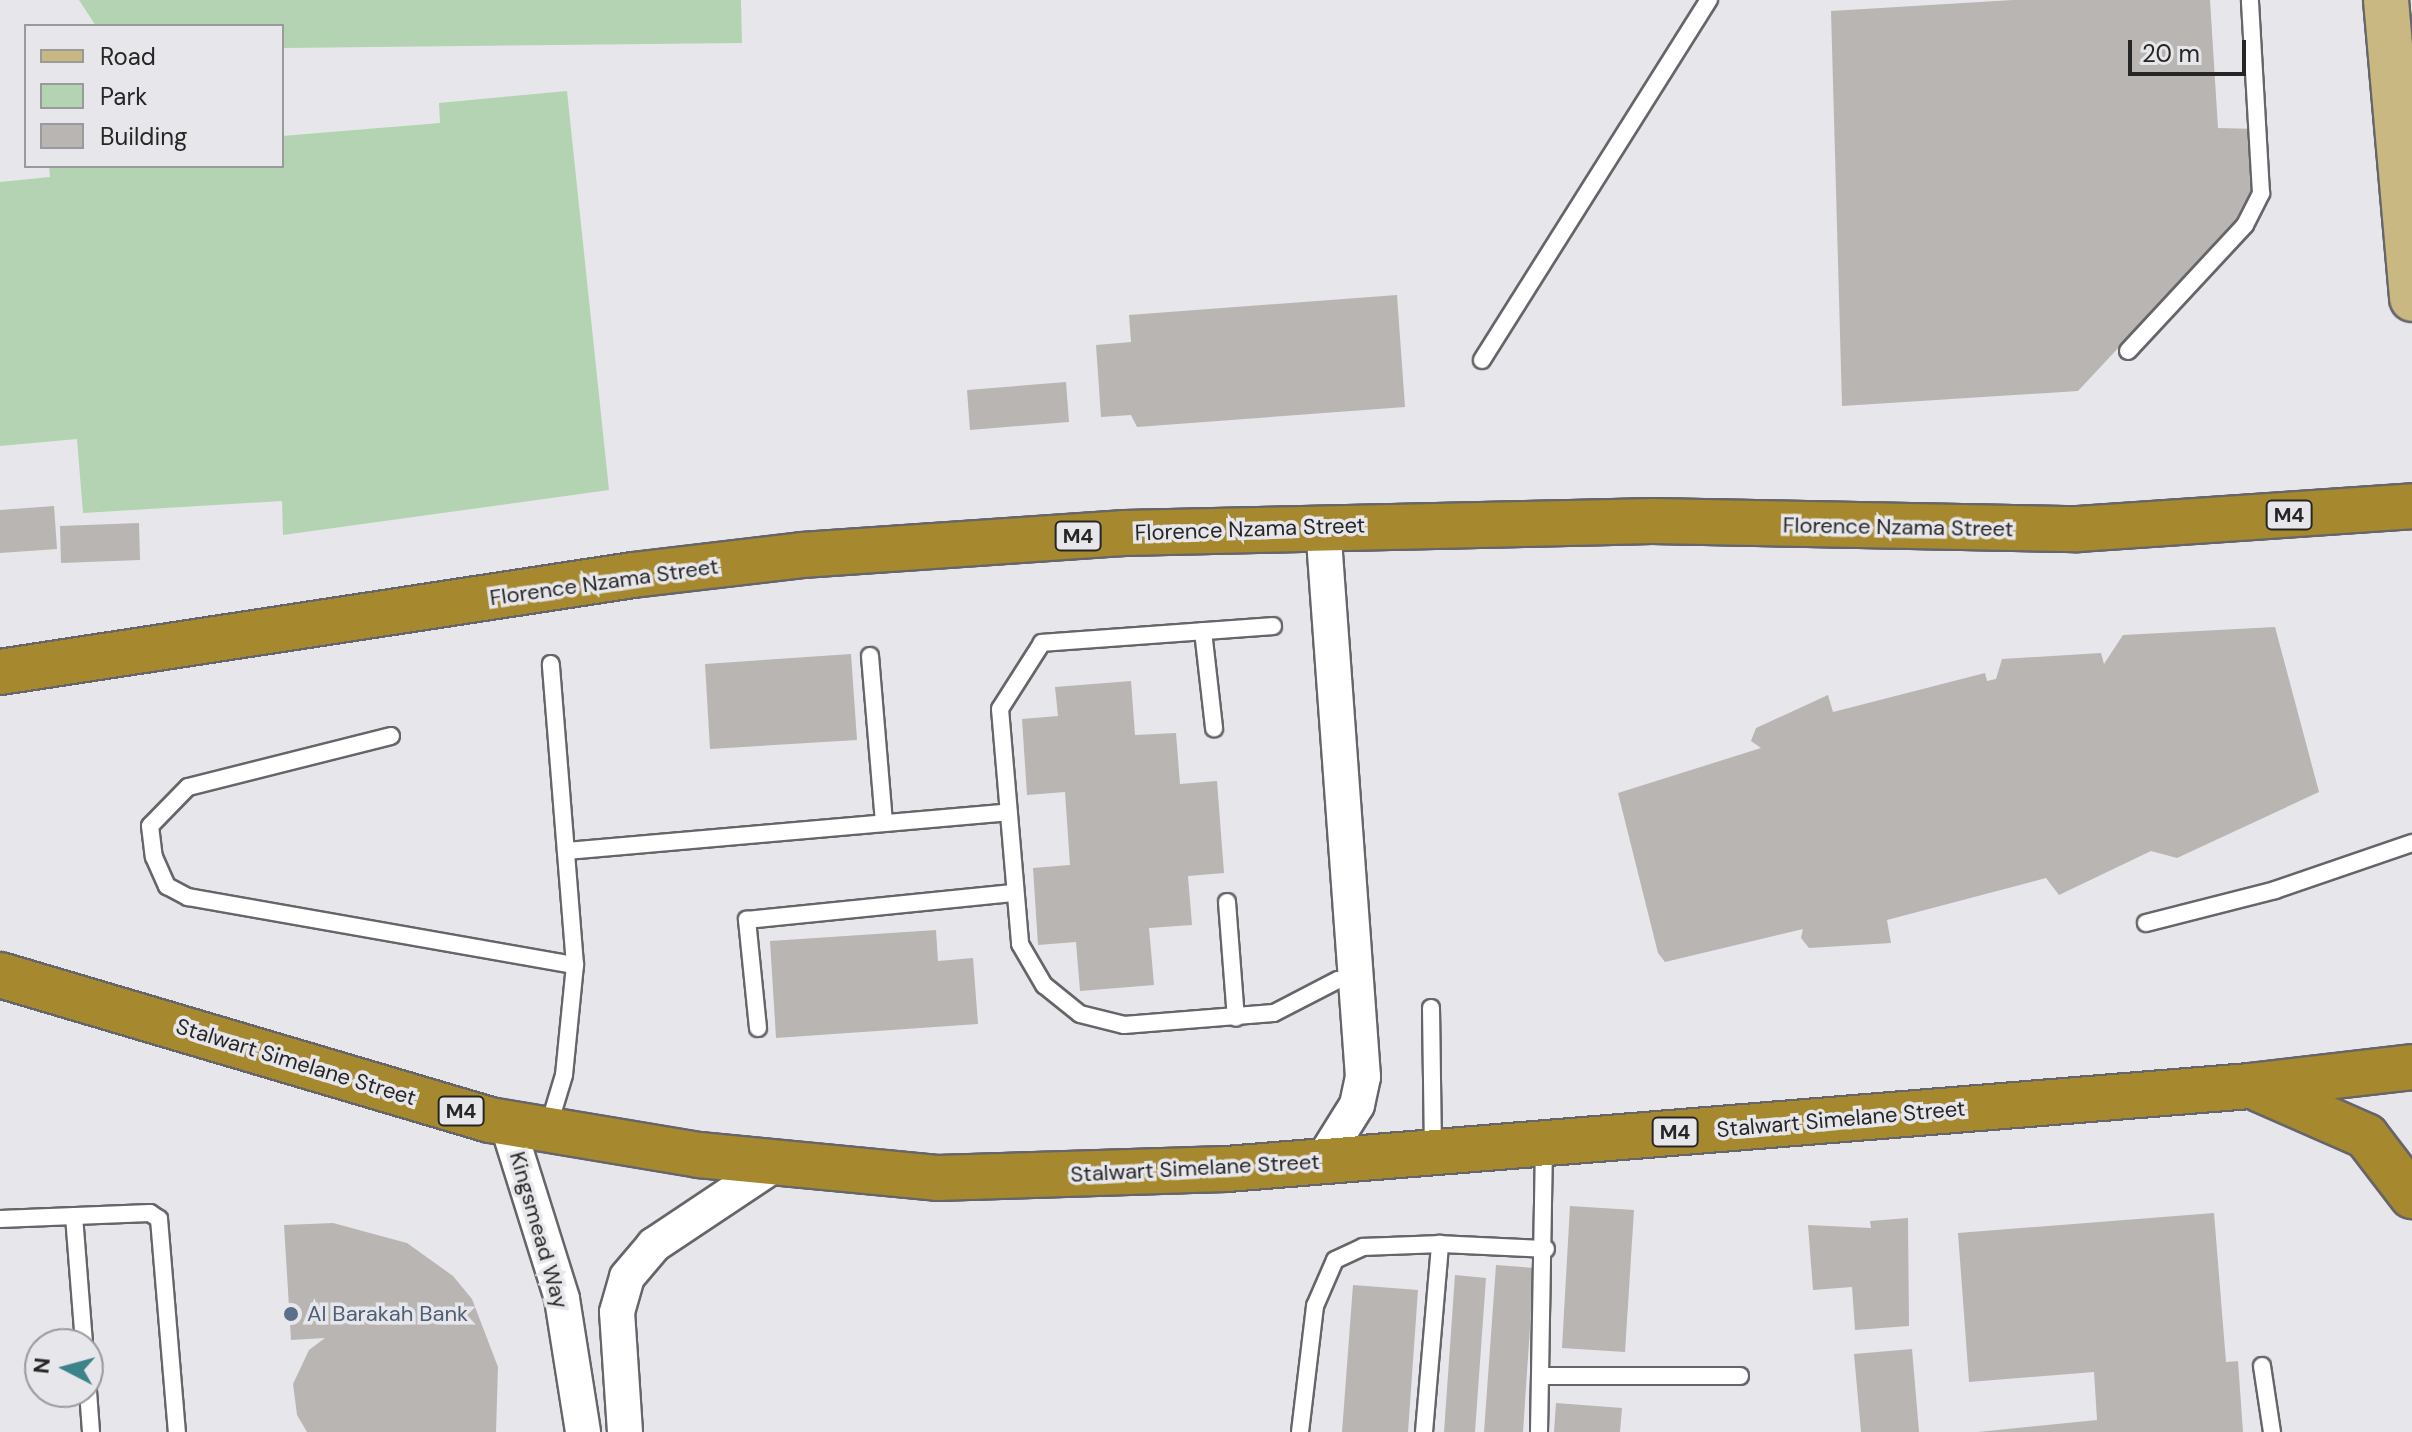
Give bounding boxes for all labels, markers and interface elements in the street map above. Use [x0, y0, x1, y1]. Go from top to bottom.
legend [24, 24, 284, 168]
scale bar [2132, 24, 2250, 74]
text: 20 m [2142, 38, 2200, 69]
text: Road [100, 41, 156, 72]
text: Park [100, 81, 147, 112]
text: Building [100, 121, 187, 152]
road number: M4 [2265, 499, 2313, 531]
street label: Florence Nzama Street [1134, 512, 1366, 546]
street label: Florence Nzama Street [1783, 512, 2013, 542]
road number: M4 [1054, 520, 1102, 552]
street label: Florence Nzama Street [488, 553, 720, 611]
street label: Stalwart Simelane Street [173, 1013, 419, 1111]
road number: M4 [437, 1095, 485, 1127]
street label: Stalwart Simelane Street [1716, 1095, 1966, 1143]
road number: M4 [1651, 1116, 1699, 1148]
street label: Stalwart Simelane Street [1070, 1148, 1320, 1188]
street label: Kingsmead Way [504, 1149, 574, 1311]
place label: Al Barakah Bank [307, 1301, 468, 1327]
marker: Al Barakah Bank [282, 1305, 300, 1323]
north arrow [24, 1328, 104, 1408]
text: N [26, 1356, 57, 1375]

